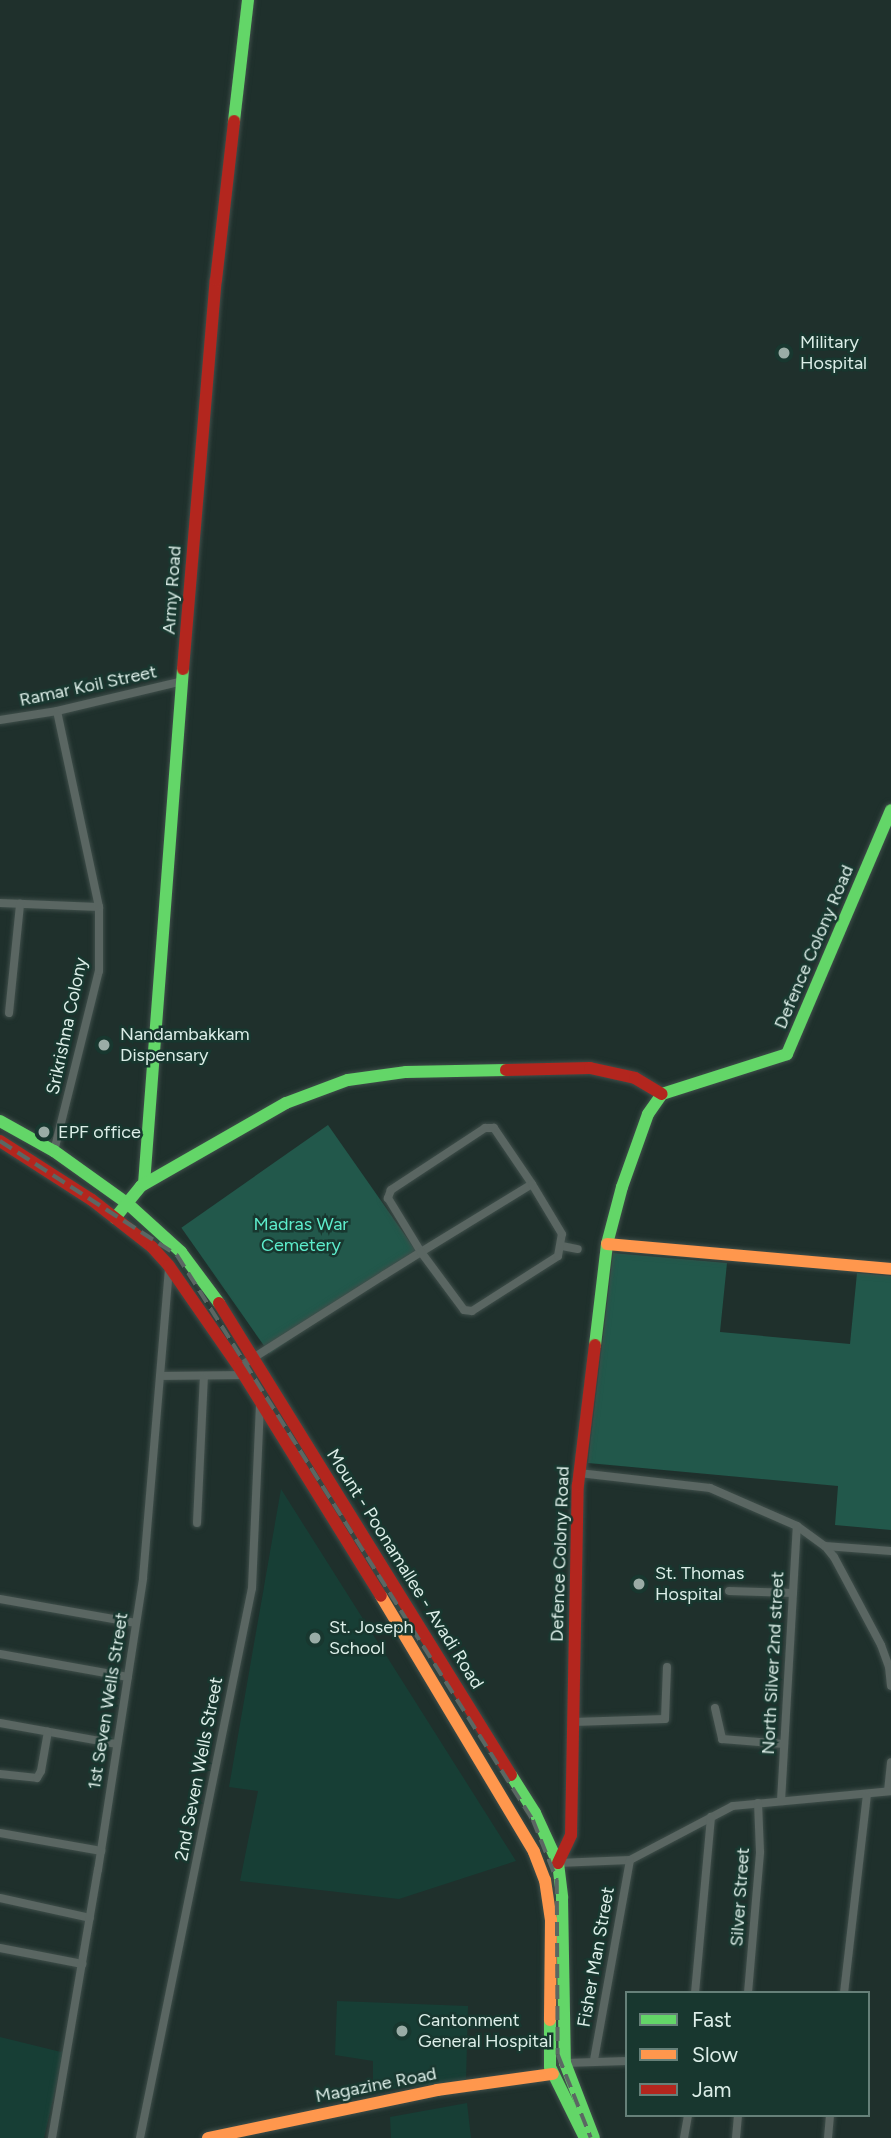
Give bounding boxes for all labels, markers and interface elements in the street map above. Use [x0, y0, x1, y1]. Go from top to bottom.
place label: Military Hospital [800, 332, 867, 374]
marker: Military Hospital [774, 343, 794, 363]
street label: Army Road [158, 545, 186, 635]
street label: Ramar Koil Street [17, 661, 159, 711]
street label: Defence Colony Road [770, 862, 858, 1032]
street label: Srikrishna Colony [42, 955, 92, 1097]
place label: Nandambakkam Dispensary [120, 1024, 250, 1066]
marker: Nandambakkam Dispensary [94, 1035, 114, 1055]
place label: EPF office [58, 1121, 141, 1143]
marker: EPF office [36, 1124, 52, 1140]
park label: Madras War Cemetery [254, 1214, 348, 1256]
street label: Mount - Poonamallee - Avadi Road [322, 1445, 488, 1693]
street label: Defence Colony Road [546, 1466, 574, 1642]
place label: St. Thomas Hospital [655, 1563, 744, 1606]
street label: North Silver 2nd street [757, 1571, 789, 1755]
marker: St. Thomas Hospital [629, 1574, 649, 1594]
street label: 1st Seven Wells Street [83, 1611, 133, 1791]
place label: St. Joseph School [329, 1617, 414, 1660]
marker: St. Joseph School [307, 1630, 323, 1646]
street label: 2nd Seven Wells Street [171, 1675, 227, 1863]
street label: Silver Street [726, 1847, 754, 1947]
street label: Fisher Man Street [573, 1885, 619, 2029]
legend [625, 1991, 870, 2117]
text: Fast [692, 2007, 732, 2032]
place label: Cantonment General Hospital [418, 2010, 552, 2052]
marker: Cantonment General Hospital [392, 2021, 412, 2041]
text: Slow [692, 2042, 738, 2067]
street label: Magazine Road [314, 2063, 438, 2107]
text: Jam [692, 2077, 731, 2102]

